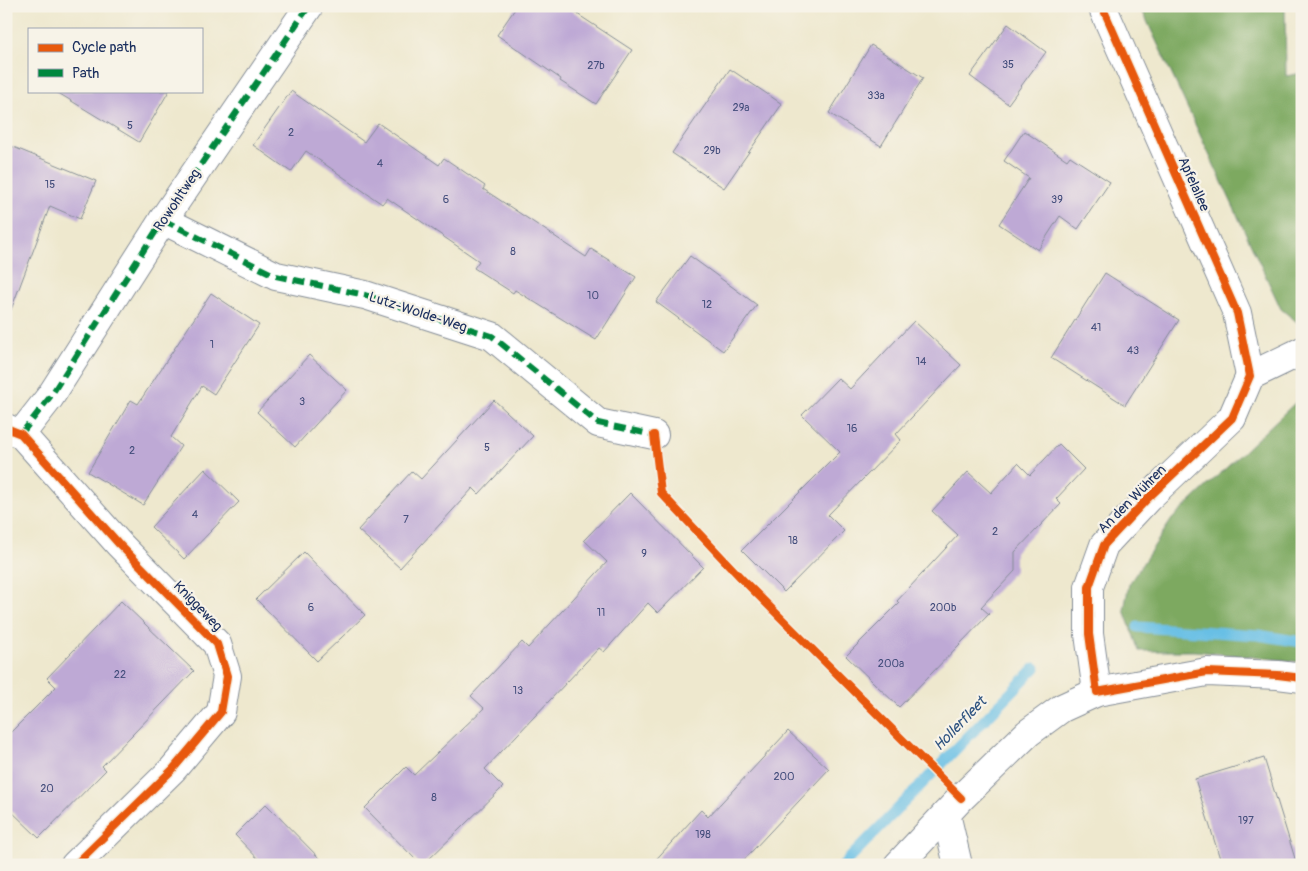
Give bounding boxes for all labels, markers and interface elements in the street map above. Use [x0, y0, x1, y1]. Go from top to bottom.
legend [28, 28, 202, 92]
text: Cycle path [72, 38, 136, 57]
house number: 35 [1002, 58, 1014, 71]
house number: 27b [587, 59, 605, 72]
text: Path [72, 64, 99, 83]
house number: 33a [867, 89, 885, 102]
house number: 29a [733, 101, 749, 114]
house number: 5 [127, 119, 133, 132]
house number: 2 [288, 126, 294, 139]
house number: 29b [703, 144, 721, 157]
street label: Apfelallee [1174, 154, 1214, 214]
house number: 4 [377, 157, 384, 170]
street label: Rowohltweg [150, 166, 204, 234]
house number: 15 [45, 178, 55, 191]
house number: 6 [443, 193, 449, 206]
house number: 39 [1051, 193, 1063, 206]
house number: 8 [510, 245, 516, 258]
street label: Lutz-Wolde-Weg [367, 288, 469, 336]
house number: 10 [587, 289, 599, 302]
house number: 12 [702, 298, 712, 311]
house number: 41 [1091, 321, 1101, 334]
house number: 1 [210, 338, 214, 351]
house number: 43 [1127, 344, 1139, 357]
house number: 14 [916, 355, 927, 368]
house number: 3 [299, 395, 305, 408]
house number: 16 [847, 422, 857, 435]
house number: 5 [484, 441, 490, 454]
house number: 2 [129, 444, 135, 457]
street label: An den Wühren [1094, 461, 1170, 537]
house number: 4 [192, 508, 199, 521]
house number: 7 [403, 513, 409, 526]
house number: 2 [992, 525, 998, 538]
house number: 18 [788, 534, 798, 547]
house number: 9 [641, 547, 647, 560]
street label: Kniggeweg [170, 577, 226, 635]
house number: 6 [308, 601, 314, 614]
house number: 200b [930, 601, 956, 614]
house number: 11 [597, 606, 605, 619]
house number: 200a [878, 657, 904, 670]
house number: 22 [114, 668, 126, 681]
house number: 13 [513, 684, 523, 697]
water label: Hollerfleet [930, 692, 992, 755]
house number: 200 [773, 770, 795, 783]
house number: 20 [40, 782, 54, 795]
house number: 8 [431, 791, 437, 804]
house number: 197 [1238, 814, 1254, 827]
house number: 198 [695, 828, 711, 841]

